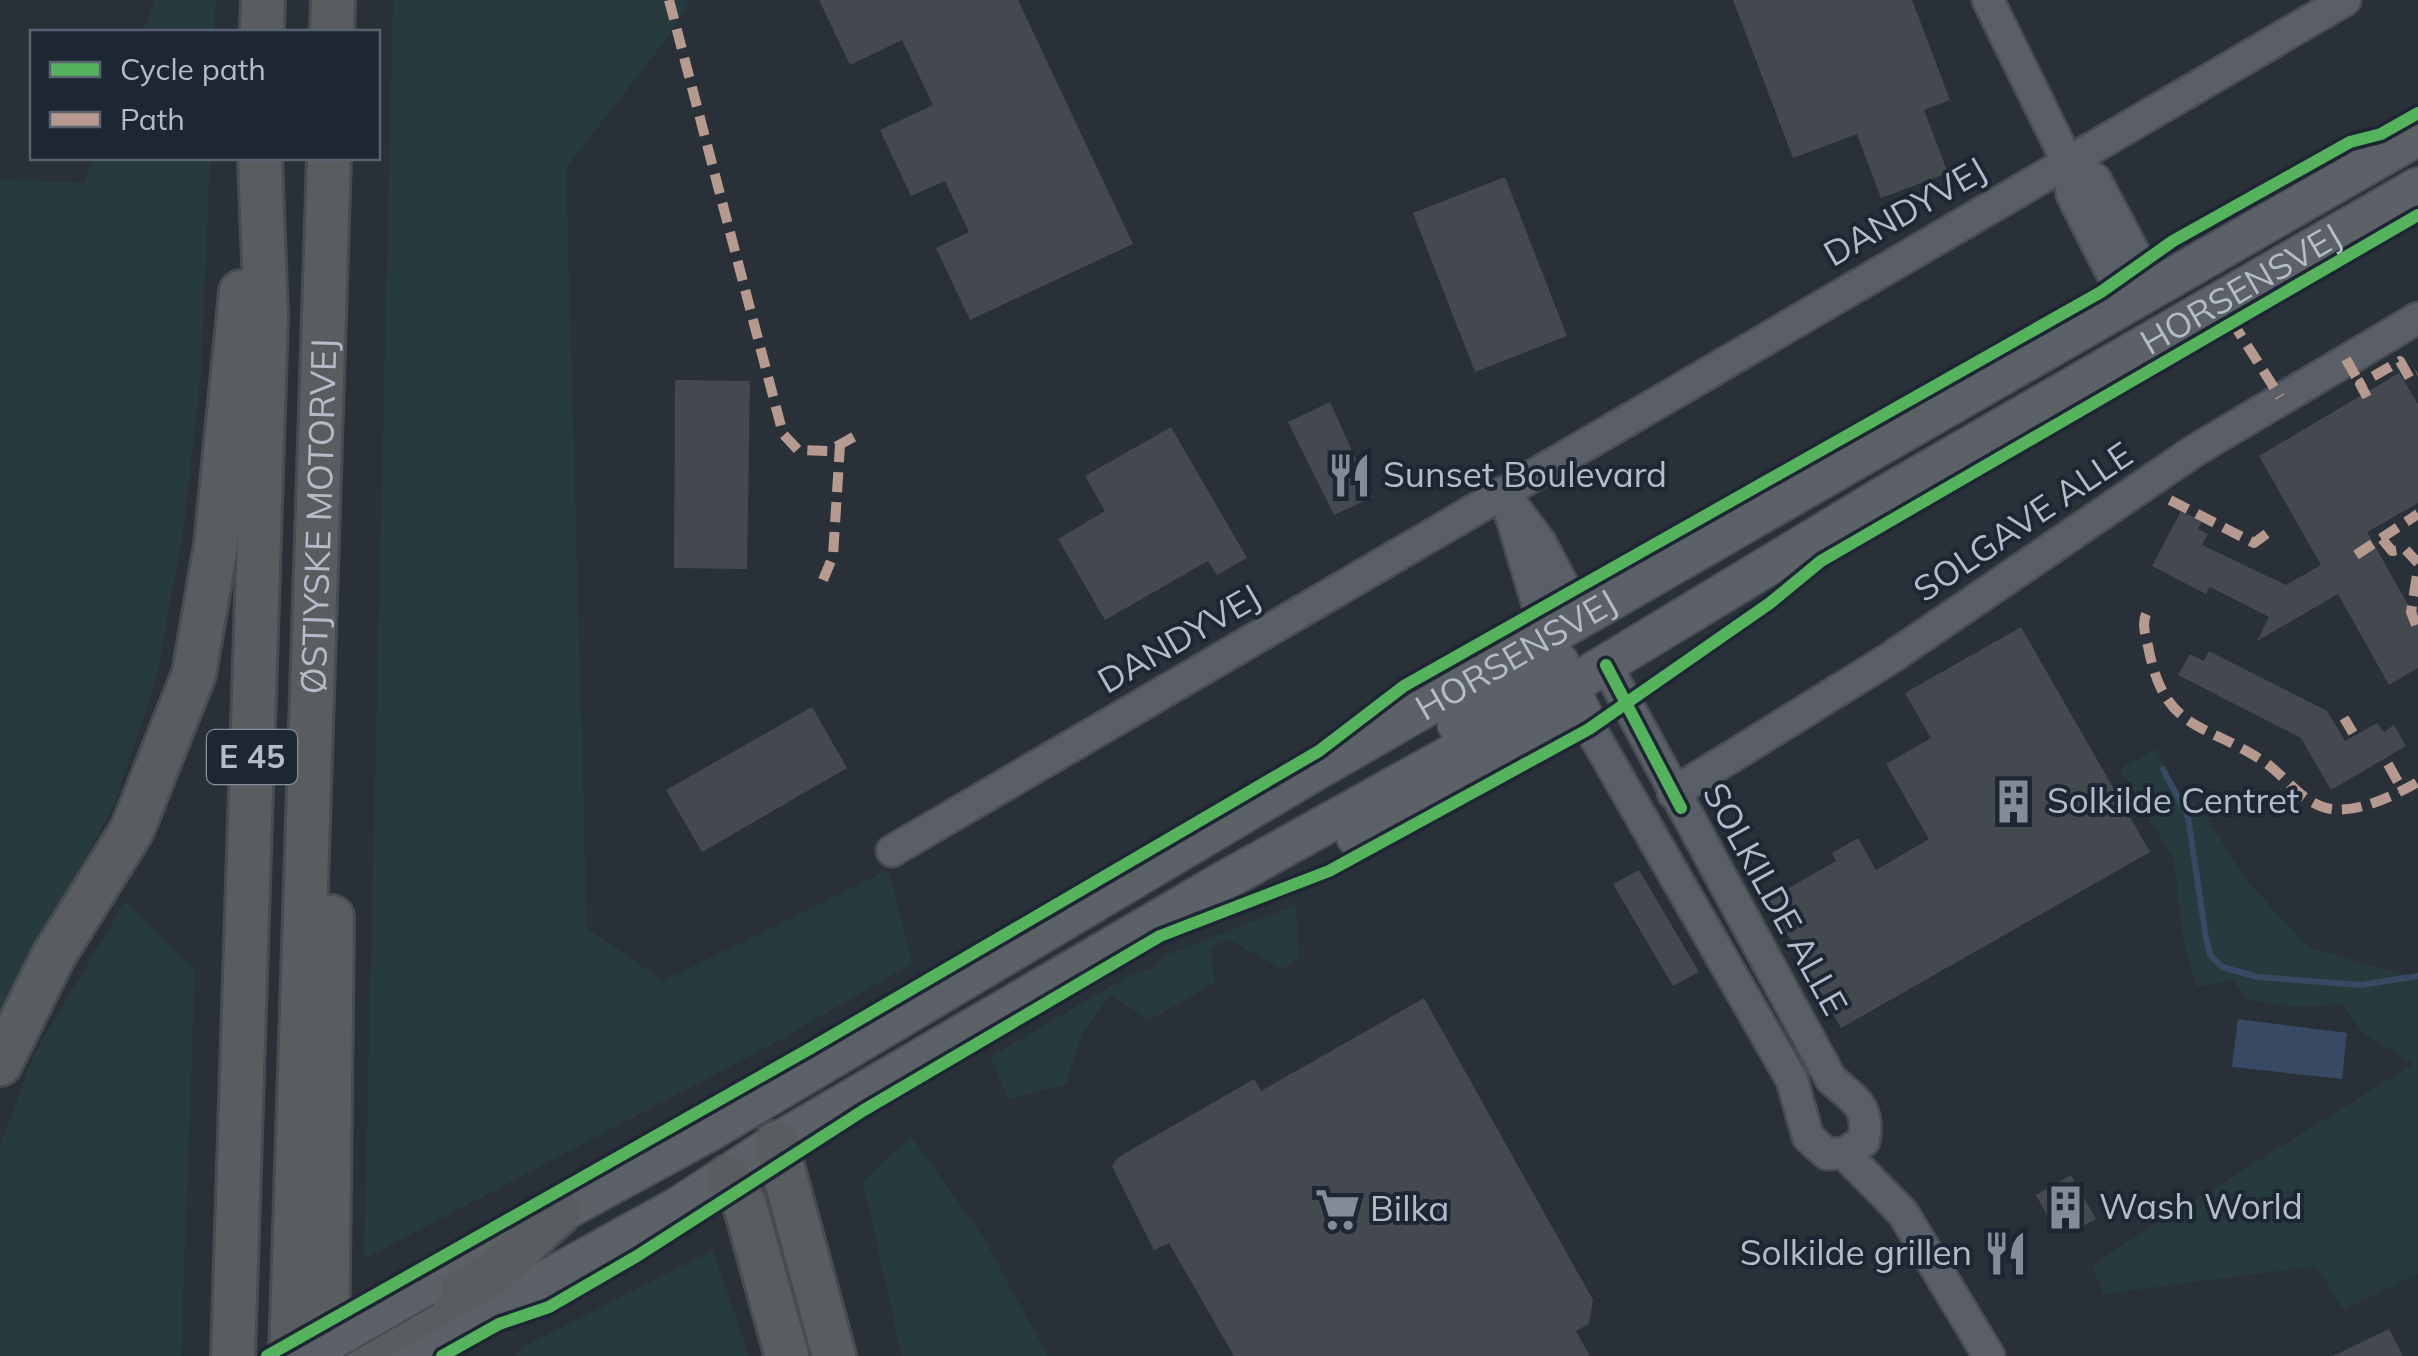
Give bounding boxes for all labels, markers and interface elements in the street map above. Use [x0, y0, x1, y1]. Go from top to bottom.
legend [30, 30, 380, 160]
text: Cycle path [120, 50, 266, 88]
text: Path [120, 100, 185, 138]
street label: DANDYVEJ [1815, 147, 1994, 275]
street label: HORSENSVEJ [2132, 213, 2349, 364]
street label: ØSTJYSKE MOTORVEJ [290, 338, 345, 695]
street label: SOLGAVE ALLE [1905, 432, 2140, 611]
restaurant icon: Sunset Boulevard [1326, 451, 1374, 499]
place label: Sunset Boulevard [1383, 452, 1667, 496]
street label: DANDYVEJ [1089, 574, 1268, 702]
street label: HORSENSVEJ [1407, 579, 1624, 729]
road number: E 45 [207, 730, 297, 784]
street label: SOLKILDE ALLE [1694, 775, 1858, 1022]
building icon: Solkilde Centret [1990, 777, 2038, 825]
place label: Solkilde Centret [2047, 778, 2299, 822]
building icon: Wash World [2042, 1183, 2090, 1231]
place label: Wash World [2099, 1184, 2303, 1228]
supermarket icon: Bilka [1313, 1185, 1361, 1233]
place label: Bilka [1370, 1186, 1449, 1230]
restaurant icon: Solkilde grillen [1981, 1229, 2029, 1277]
place label: Solkilde grillen [1740, 1230, 1972, 1274]

